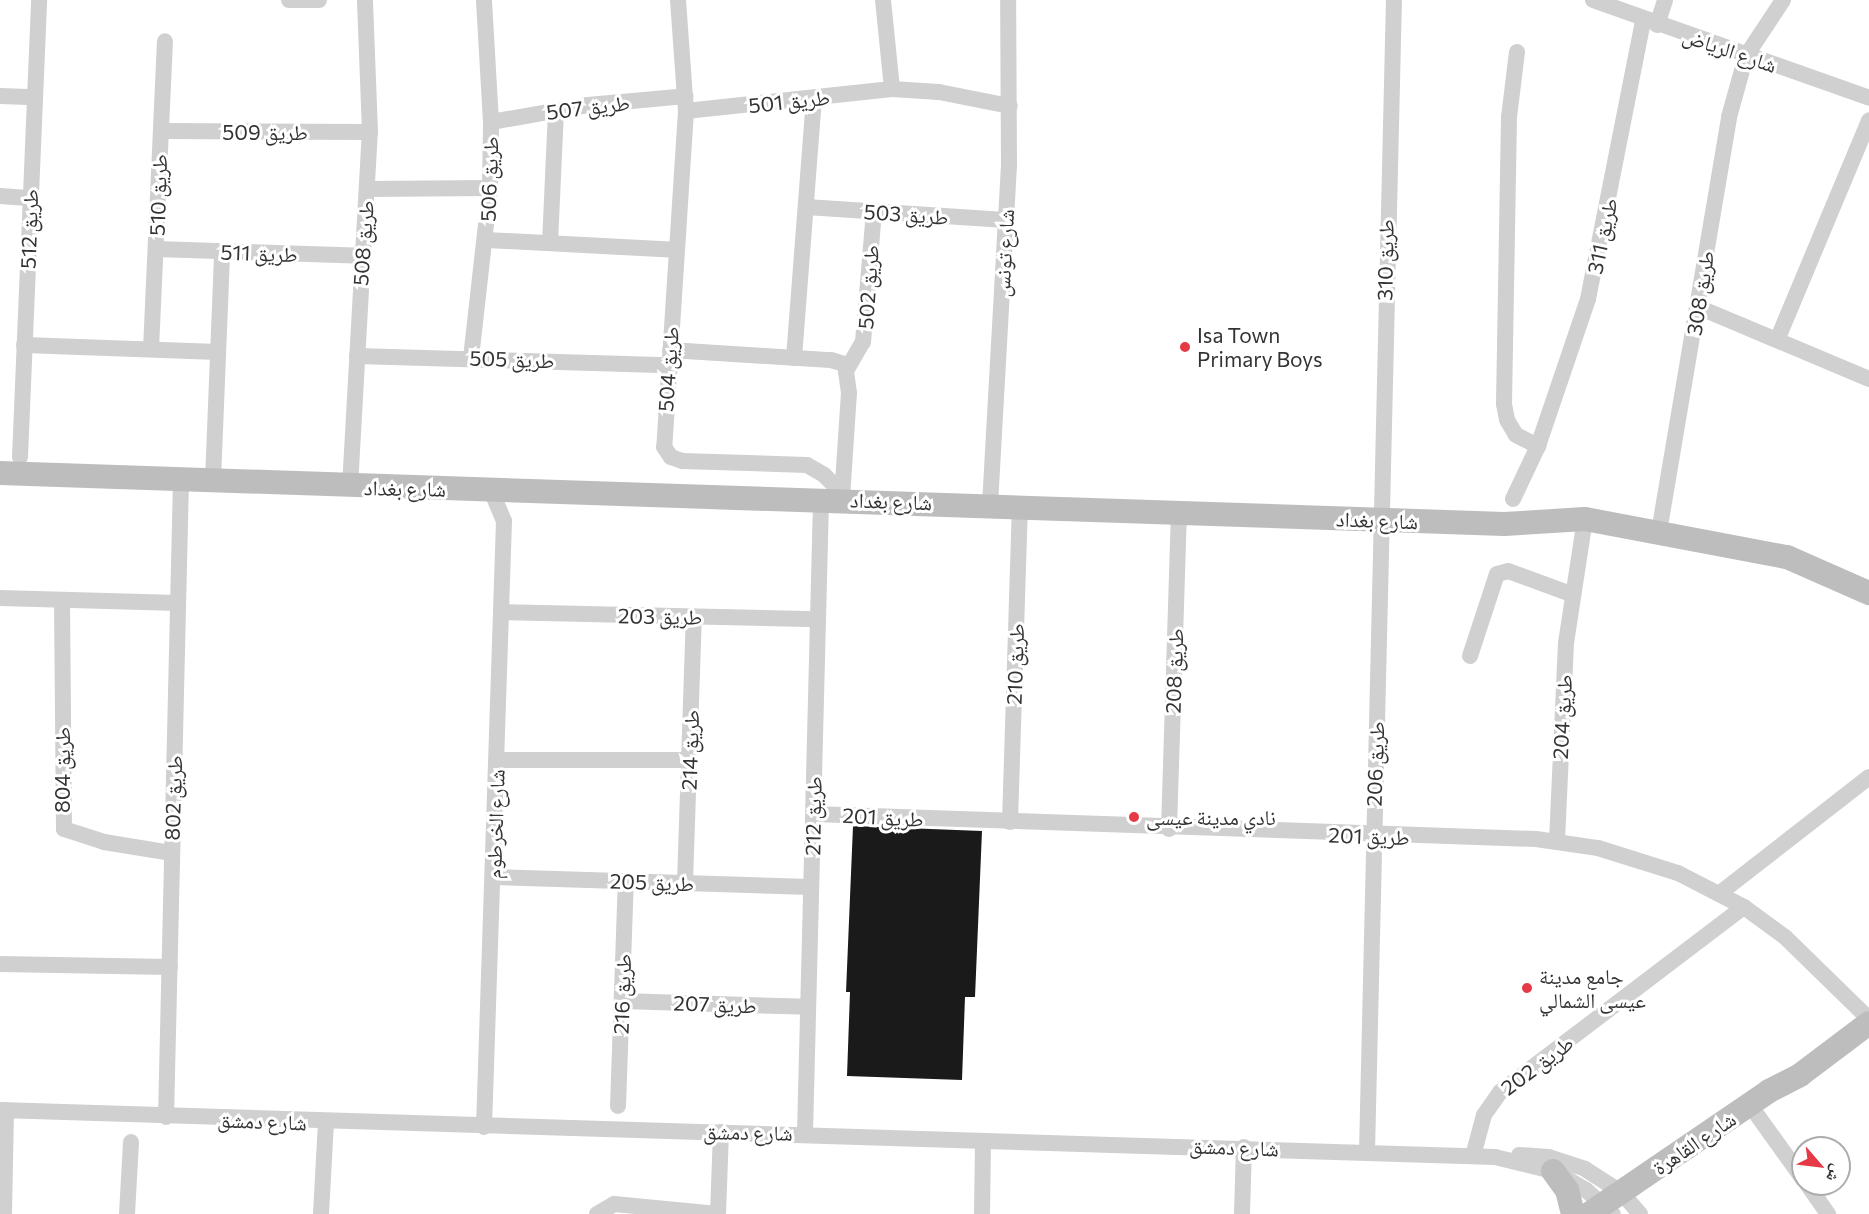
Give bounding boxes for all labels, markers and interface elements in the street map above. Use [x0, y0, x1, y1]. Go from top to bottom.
street label: شارع الرياض [1680, 22, 1780, 78]
street label: طريق 501 [747, 84, 831, 118]
street label: طريق 507 [545, 89, 631, 125]
street label: طريق 509 [222, 119, 308, 145]
street label: طريق 506 [475, 136, 503, 222]
street label: طريق 510 [144, 154, 172, 236]
street label: طريق 512 [15, 189, 43, 269]
street label: طريق 311 [1582, 196, 1622, 276]
street label: طريق 503 [863, 198, 949, 230]
street label: طريق 508 [347, 199, 379, 287]
street label: شارع تونس [989, 208, 1019, 298]
street label: طريق 310 [1372, 219, 1398, 301]
street label: طريق 511 [220, 239, 298, 267]
street label: طريق 502 [852, 244, 884, 330]
street label: طريق 308 [1681, 249, 1719, 337]
place label: Isa Town Primary Boys [1197, 322, 1323, 372]
street label: طريق 504 [652, 326, 684, 412]
marker: Isa Town Primary Boys [1178, 340, 1192, 354]
street label: طريق 505 [469, 345, 555, 373]
street label: شارع بغداد [364, 475, 446, 501]
street label: شارع بغداد [850, 487, 932, 515]
street label: شارع بغداد [1336, 506, 1418, 534]
street label: طريق 203 [618, 603, 702, 629]
street label: طريق 210 [1001, 623, 1029, 705]
street label: طريق 208 [1160, 628, 1188, 714]
street label: طريق 204 [1547, 674, 1577, 760]
street label: طريق 214 [676, 709, 704, 791]
street label: طريق 206 [1361, 721, 1389, 807]
street label: طريق 804 [49, 727, 75, 813]
street label: طريق 802 [159, 755, 187, 841]
street label: شارع الخرطوم [480, 769, 510, 879]
street label: طريق 212 [800, 776, 826, 856]
street label: طريق 201 [842, 802, 924, 832]
place label: نادي مدينة عيسى [1146, 804, 1276, 830]
marker: نادي مدينة عيسى [1127, 810, 1141, 824]
street label: طريق 201 [1328, 822, 1410, 850]
street label: طريق 205 [609, 868, 695, 896]
street label: طريق 216 [608, 953, 636, 1035]
place label: جامع مدينة عيسى الشمالي [1539, 963, 1646, 1013]
marker: جامع مدينة عيسى الشمالي [1520, 981, 1534, 995]
street label: طريق 207 [673, 990, 757, 1018]
street label: طريق 202 [1496, 1030, 1578, 1100]
street label: شارع القاهرة [1648, 1106, 1740, 1180]
street label: شارع دمشق [217, 1107, 307, 1135]
street label: شارع دمشق [703, 1119, 793, 1145]
street label: شارع دمشق [1189, 1133, 1279, 1161]
north arrow [1791, 1136, 1851, 1196]
text: ش [1823, 1162, 1848, 1186]

